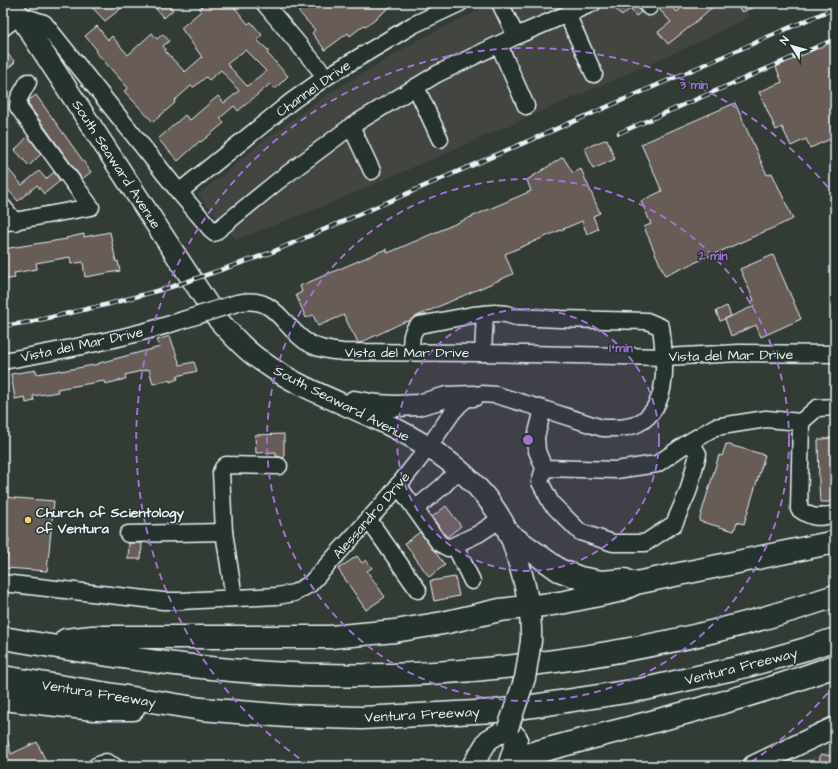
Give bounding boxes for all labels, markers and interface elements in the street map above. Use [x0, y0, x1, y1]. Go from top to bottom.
north arrow [772, 26, 812, 66]
text: N [776, 33, 793, 48]
street label: Channel Drive [272, 55, 355, 122]
text: 3 min [679, 77, 708, 94]
street label: South Seaward Avenue [67, 96, 166, 233]
text: 2 min [698, 248, 727, 265]
street label: Vista del Mar Drive [19, 322, 146, 368]
text: 1 min [609, 340, 633, 357]
street label: Vista del Mar Drive [345, 343, 470, 363]
street label: Vista del Mar Drive [669, 345, 794, 367]
street label: South Seaward Avenue [270, 361, 413, 447]
centre of rings [521, 433, 535, 447]
street label: Alessandro Drive [328, 468, 415, 563]
place label: Church of Scientology of Ventura [36, 503, 184, 539]
marker: Church of Scientology of Ventura [23, 515, 33, 525]
street label: Ventura Freeway [683, 643, 800, 691]
street label: Ventura Freeway [40, 675, 158, 713]
street label: Ventura Freeway [364, 702, 480, 728]

